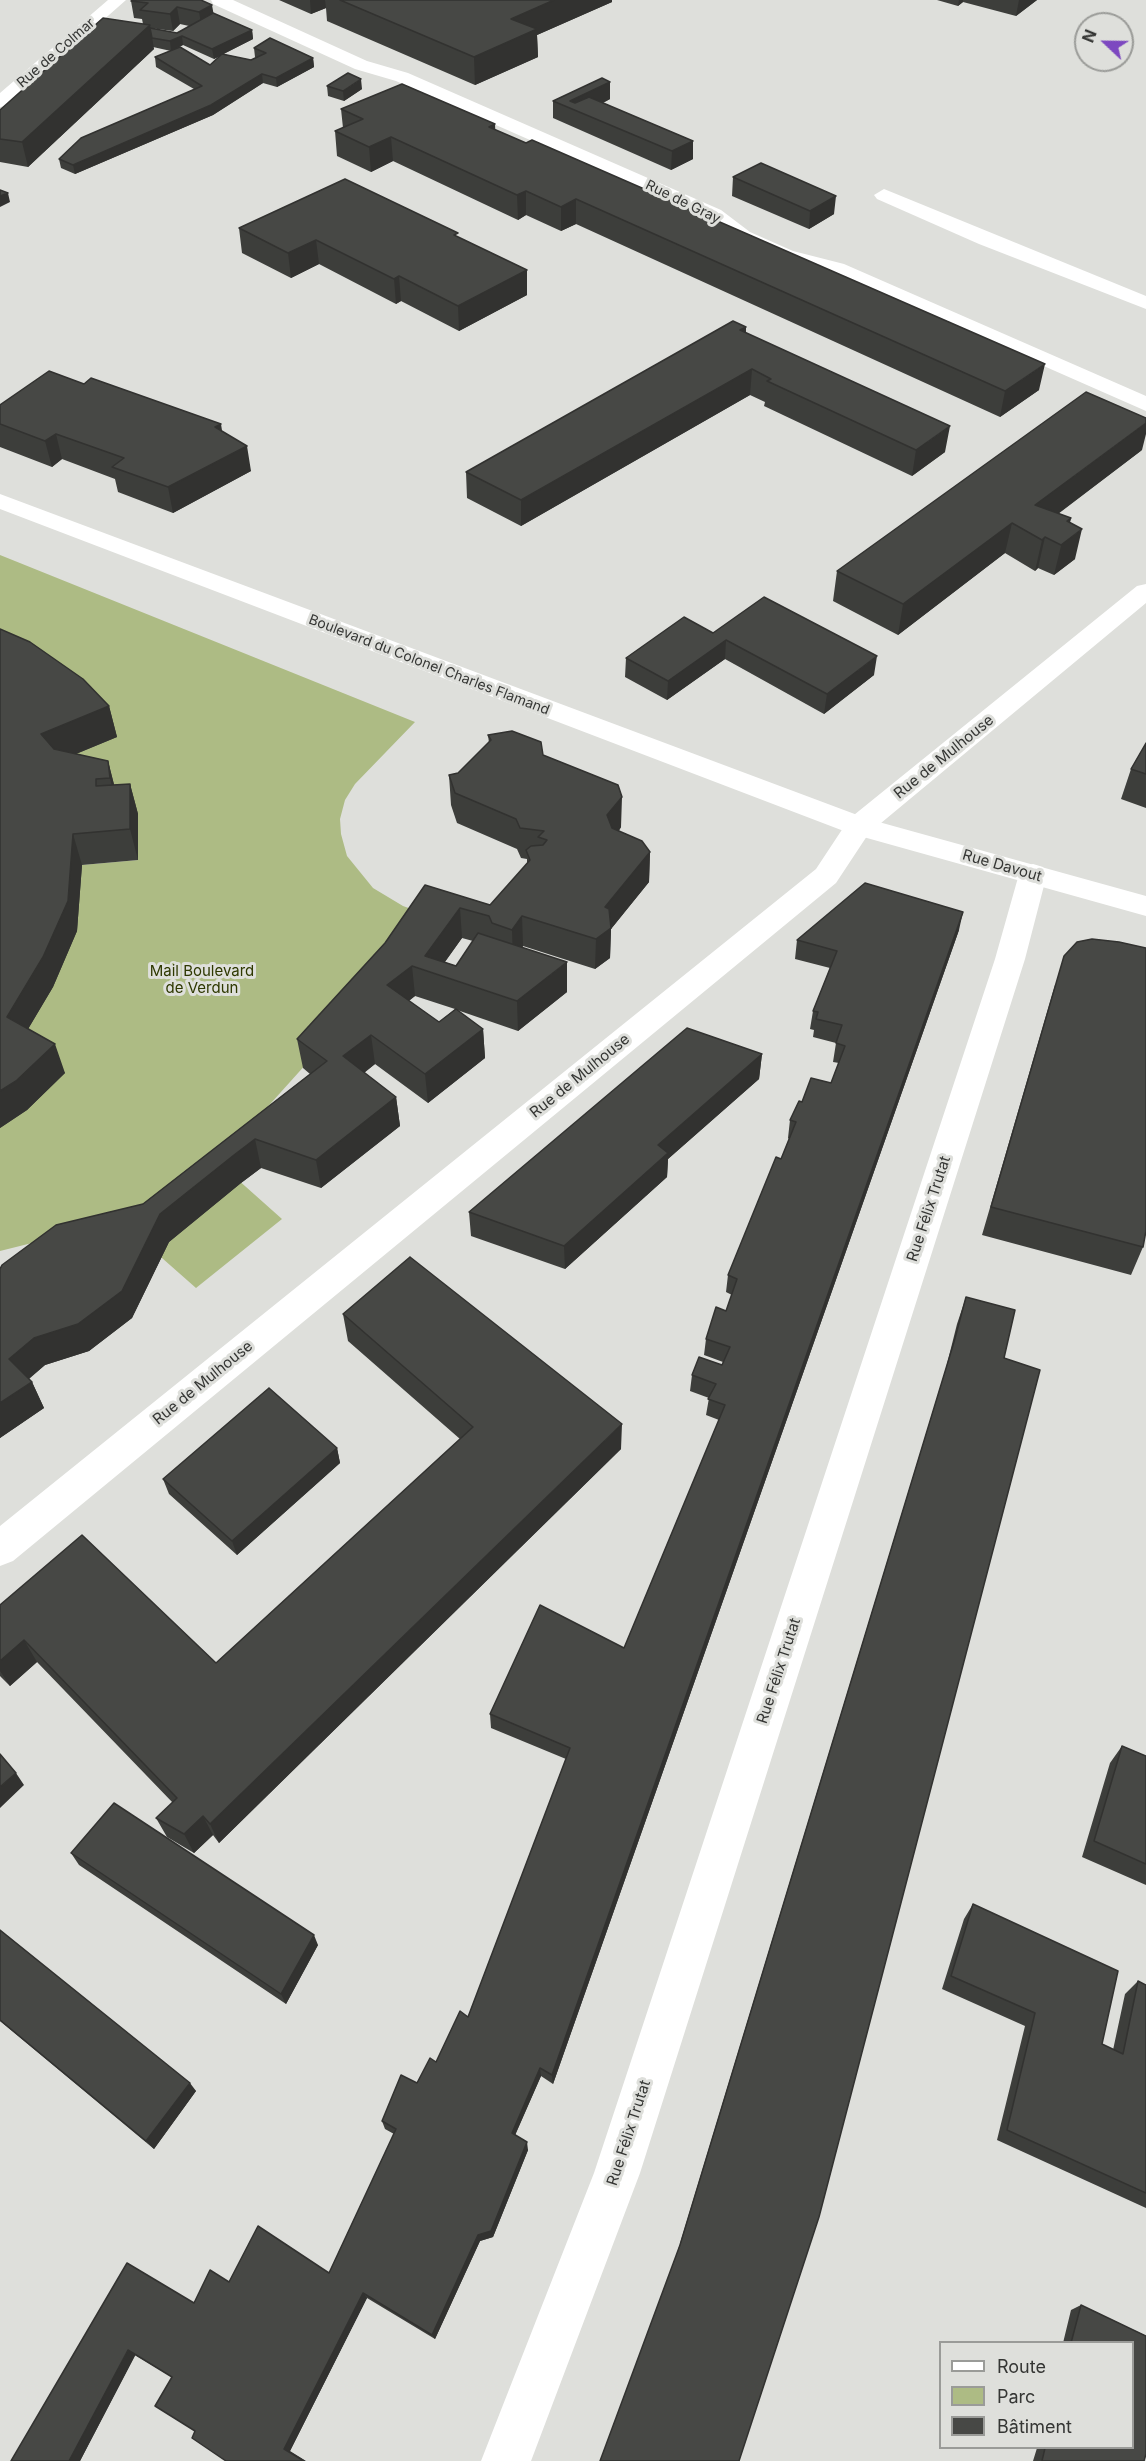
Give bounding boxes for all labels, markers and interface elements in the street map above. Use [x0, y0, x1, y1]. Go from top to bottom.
north arrow [1074, 12, 1134, 72]
street label: Rue de Colmar [14, 15, 98, 91]
text: N [1078, 27, 1101, 45]
street label: Rue de Gray [643, 177, 723, 227]
street label: Boulevard du Colonel Charles Flamand [306, 611, 552, 719]
street label: Rue de Mulhouse [891, 711, 997, 803]
street label: Rue Davout [960, 846, 1044, 886]
park label: Mail Boulevard de Verdun [150, 962, 254, 997]
street label: Rue de Mulhouse [527, 1030, 633, 1122]
street label: Rue Félix Trutat [903, 1154, 955, 1264]
street label: Rue de Mulhouse [150, 1337, 256, 1429]
street label: Rue Félix Trutat [753, 1616, 805, 1726]
street label: Rue Félix Trutat [603, 2078, 655, 2188]
legend [939, 2341, 1134, 2449]
text: Route [997, 2356, 1046, 2377]
text: Parc [997, 2386, 1035, 2407]
text: Bâtiment [997, 2416, 1072, 2437]

